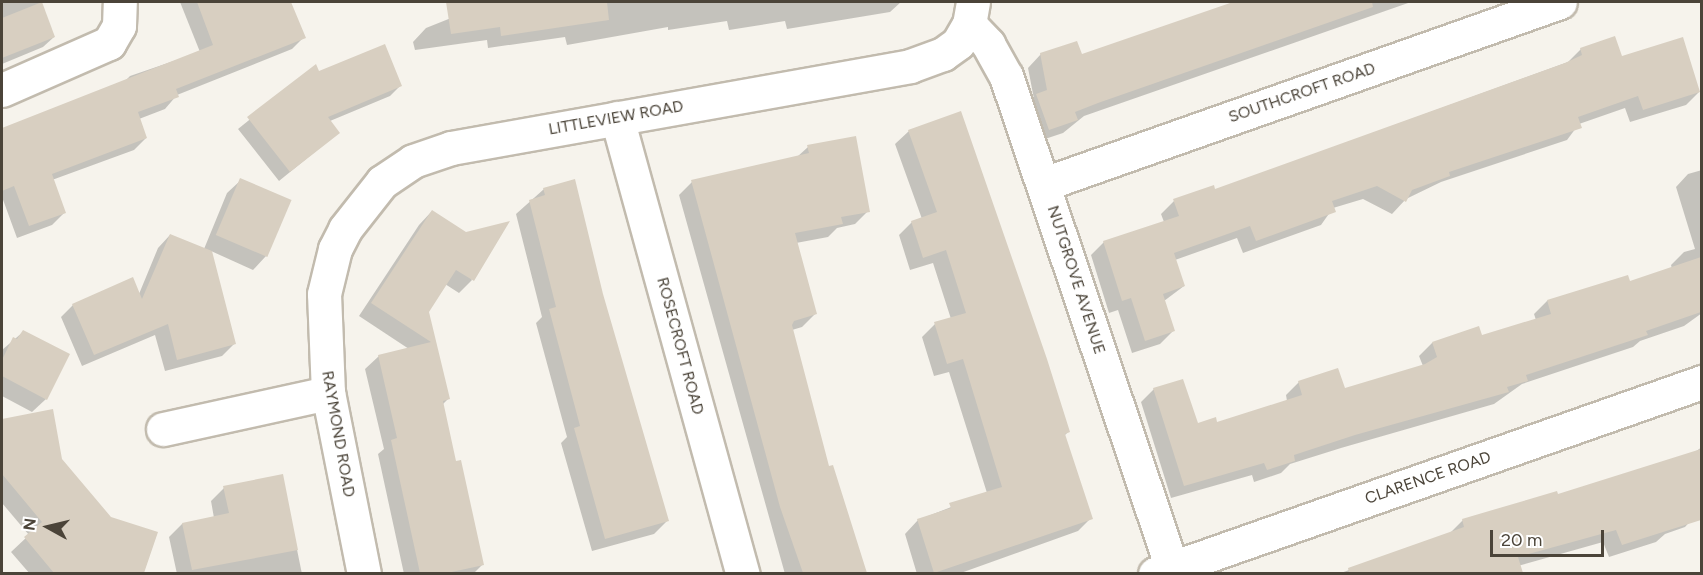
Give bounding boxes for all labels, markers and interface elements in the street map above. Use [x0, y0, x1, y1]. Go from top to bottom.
street label: SOUTHCROFT ROAD [1226, 59, 1378, 127]
street label: LITTLEVIEW ROAD [547, 97, 685, 139]
street label: NUTGROVE AVENUE [1043, 203, 1109, 357]
street label: ROSECROFT ROAD [652, 275, 708, 417]
street label: RAYMOND ROAD [317, 369, 359, 499]
street label: CLARENCE ROAD [1363, 447, 1493, 509]
north arrow [18, 497, 78, 557]
text: N [19, 517, 40, 532]
scale bar [1493, 518, 1607, 556]
text: 20 m [1501, 529, 1542, 551]

